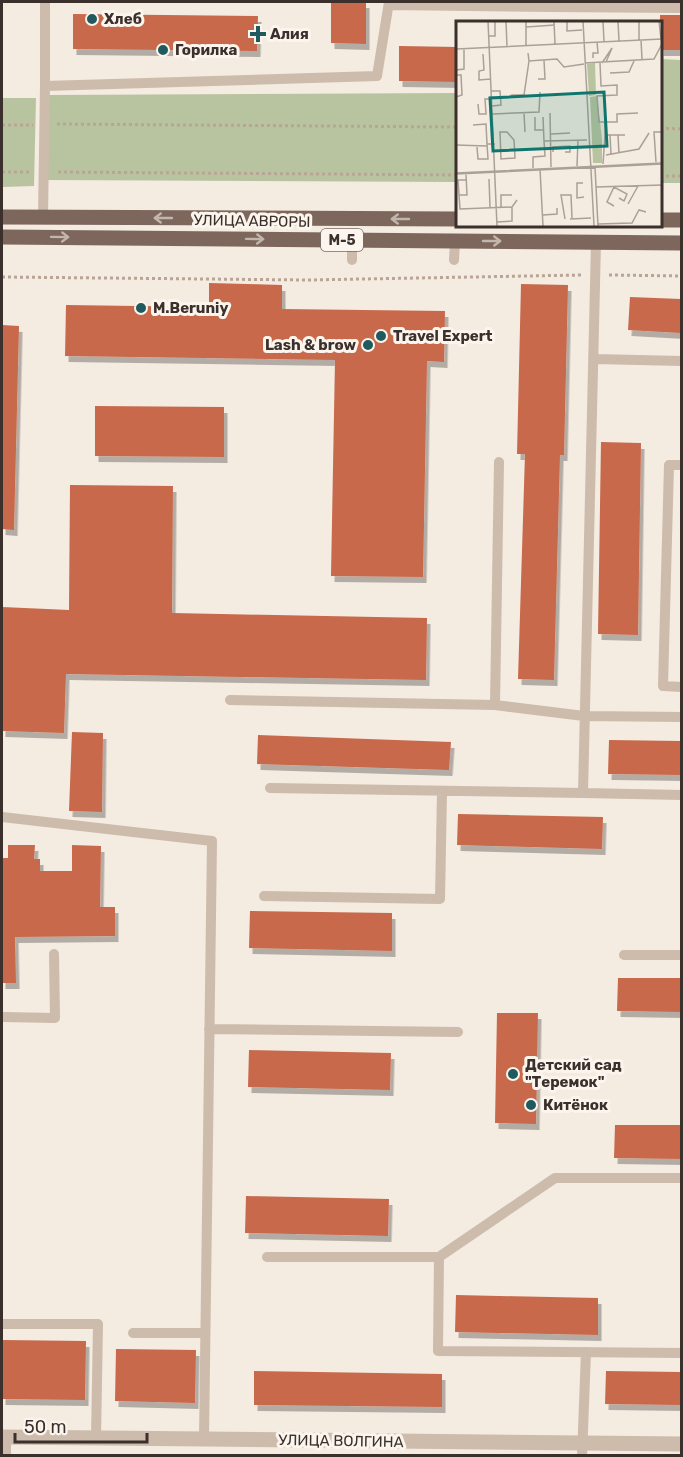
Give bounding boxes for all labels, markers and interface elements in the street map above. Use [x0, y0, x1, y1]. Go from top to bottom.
place label: Хлеб [104, 10, 142, 28]
marker: Хлеб [85, 12, 99, 26]
inset map [456, 21, 662, 226]
place label: Алия [270, 25, 309, 43]
marker: Алия [251, 27, 265, 41]
place label: Горилка [175, 41, 237, 59]
marker: Горилка [156, 43, 170, 57]
street label: УЛИЦА АВРОРЫ [194, 211, 310, 231]
one-way arrow [153, 212, 173, 224]
one-way arrow [390, 213, 410, 225]
road number: М-5 [321, 229, 363, 251]
one-way arrow [49, 231, 69, 243]
one-way arrow [244, 233, 264, 245]
one-way arrow [481, 235, 501, 247]
place label: M.Beruniy [153, 299, 228, 317]
marker: M.Beruniy [134, 301, 148, 315]
place label: Travel Expert [393, 327, 493, 345]
marker: Travel Expert [374, 329, 388, 343]
place label: Lash & brow [265, 336, 356, 354]
marker: Lash & brow [361, 338, 375, 352]
place label: Детский сад "Теремок" [525, 1056, 622, 1091]
marker: Детский сад "Теремок" [506, 1067, 520, 1081]
place label: Китёнок [543, 1096, 608, 1114]
marker: Китёнок [524, 1098, 538, 1112]
scale bar [15, 1406, 147, 1444]
text: 50 m [24, 1416, 67, 1438]
street label: УЛИЦА ВОЛГИНА [278, 1431, 404, 1451]

